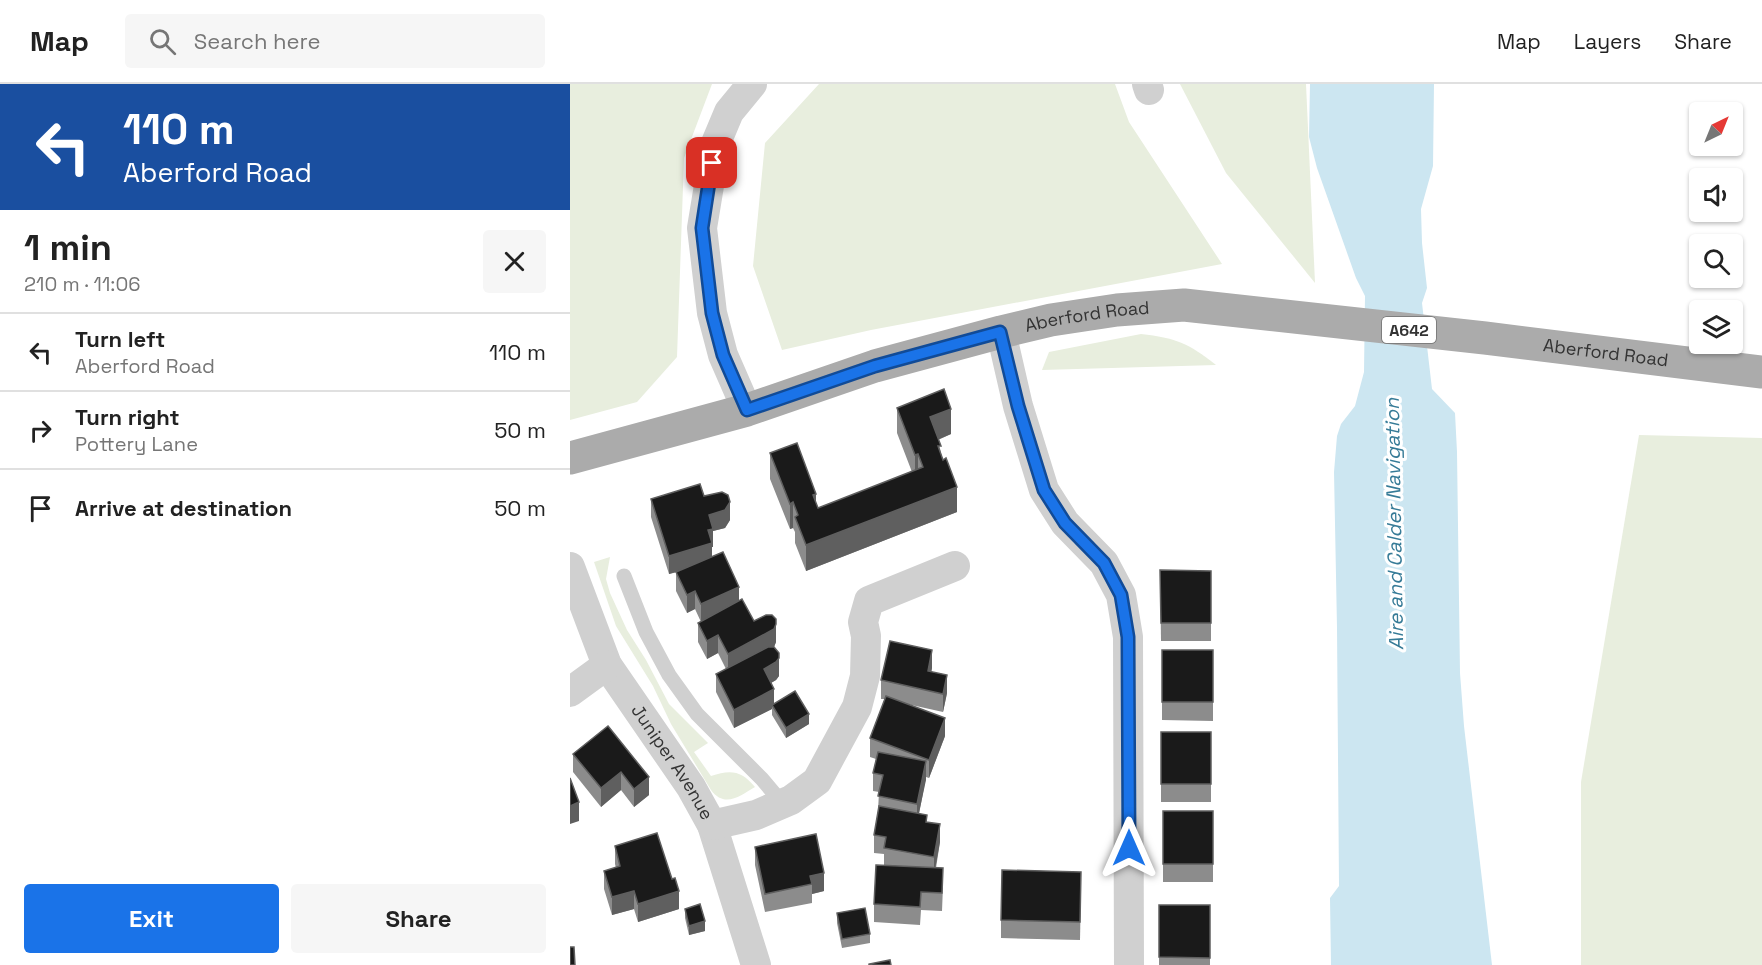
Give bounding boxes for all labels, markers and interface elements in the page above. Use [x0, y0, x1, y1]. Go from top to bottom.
search box [125, 14, 545, 68]
text: Map [30, 23, 89, 59]
icon: search [146, 25, 179, 58]
text: Search here [194, 27, 321, 55]
text: Map [1497, 28, 1541, 55]
text: Layers [1574, 28, 1641, 55]
text: Share [1674, 28, 1732, 55]
north arrow [1689, 102, 1743, 156]
map controls [1689, 102, 1743, 354]
text: 110 m [123, 103, 235, 156]
icon: left [24, 108, 102, 186]
pin [686, 137, 737, 188]
icon: arrive [695, 146, 728, 179]
text: Aberford Road [123, 155, 312, 190]
button: sound [1689, 168, 1743, 222]
text: 1 min [24, 225, 112, 271]
button: close [483, 230, 546, 293]
button: search [1689, 234, 1743, 288]
text: 210 m · 11:06 [24, 271, 140, 297]
street label: Aberford Road [1022, 296, 1150, 337]
button: layers [1689, 300, 1743, 354]
road number: A642 [1382, 317, 1436, 343]
text: Turn left [75, 325, 165, 353]
street label: Aberford Road [1542, 333, 1670, 371]
icon: left [24, 336, 57, 369]
text: 110 m [489, 338, 546, 366]
text: Aberford Road [75, 353, 215, 379]
water label: Aire and Calder Navigation [1379, 397, 1409, 650]
text: Turn right [75, 403, 180, 431]
icon: right [24, 414, 57, 447]
text: 50 m [494, 416, 546, 444]
text: Pottery Lane [75, 431, 198, 457]
icon: arrive [24, 492, 57, 525]
text: Arrive at destination [75, 494, 292, 522]
text: 50 m [494, 494, 546, 522]
street label: Juniper Avenue [626, 700, 719, 824]
position arrow [1097, 816, 1161, 880]
button: Exit [24, 884, 279, 953]
button: Share [291, 884, 546, 953]

